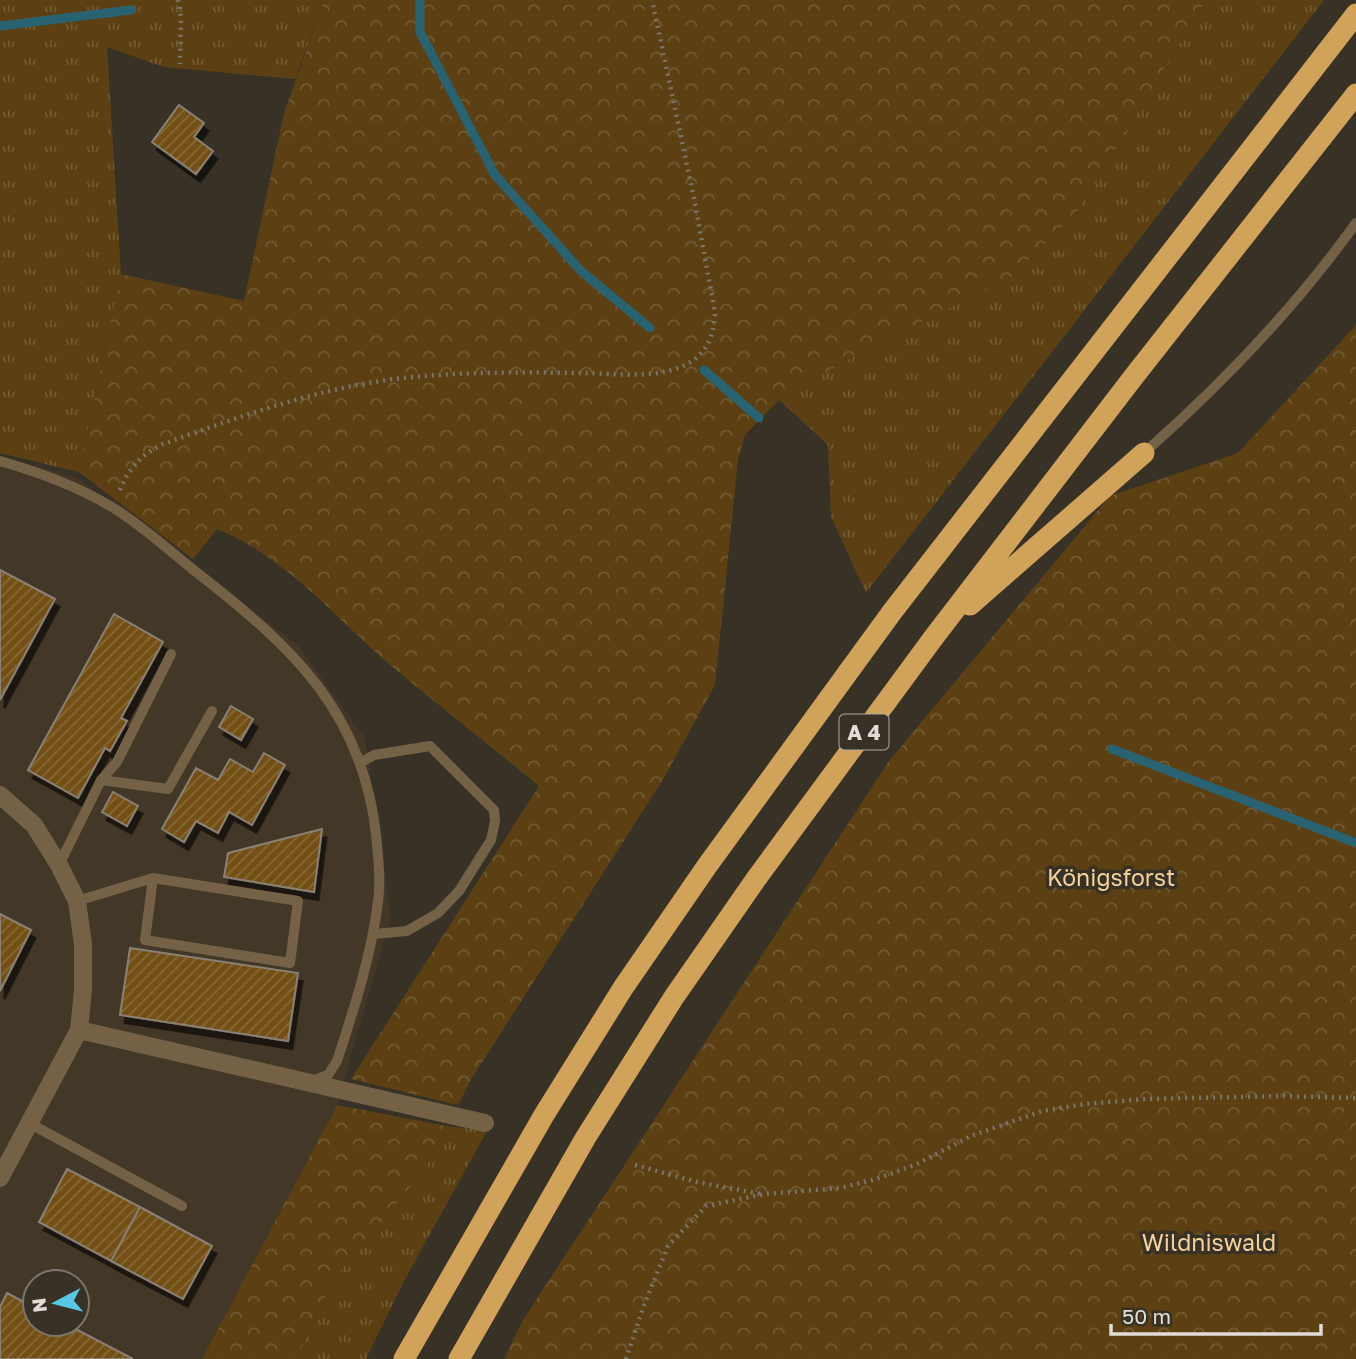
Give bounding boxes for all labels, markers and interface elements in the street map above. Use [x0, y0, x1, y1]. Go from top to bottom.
road number: A 4 [840, 714, 888, 750]
park label: Königsforst [1047, 863, 1175, 891]
park label: Wildniswald [1142, 1228, 1276, 1256]
north arrow [21, 1268, 91, 1338]
scale bar [1111, 1292, 1321, 1336]
text: N [26, 1297, 51, 1314]
text: 50 m [1122, 1303, 1171, 1329]

